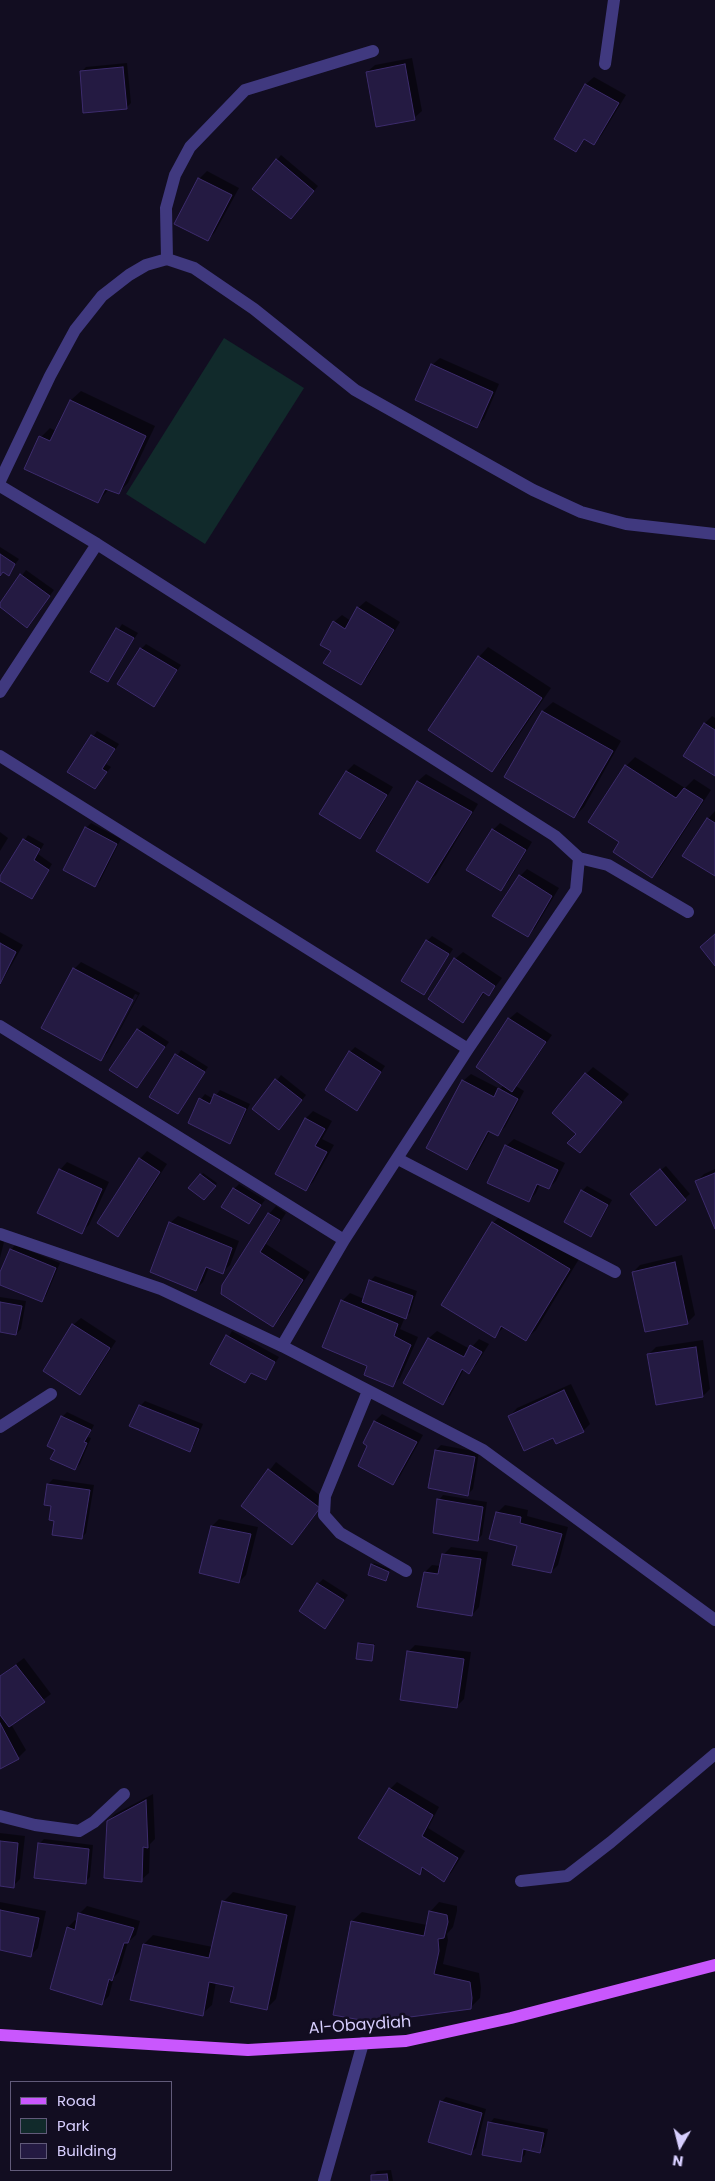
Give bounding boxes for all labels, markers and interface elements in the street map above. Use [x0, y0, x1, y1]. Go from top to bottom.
street label: Al-Obaydiah [308, 2013, 412, 2039]
legend [10, 2081, 172, 2171]
text: Road [57, 2090, 96, 2111]
text: Park [57, 2115, 89, 2136]
north arrow [655, 2121, 705, 2171]
text: Building [57, 2140, 117, 2161]
text: N [671, 2150, 685, 2171]

